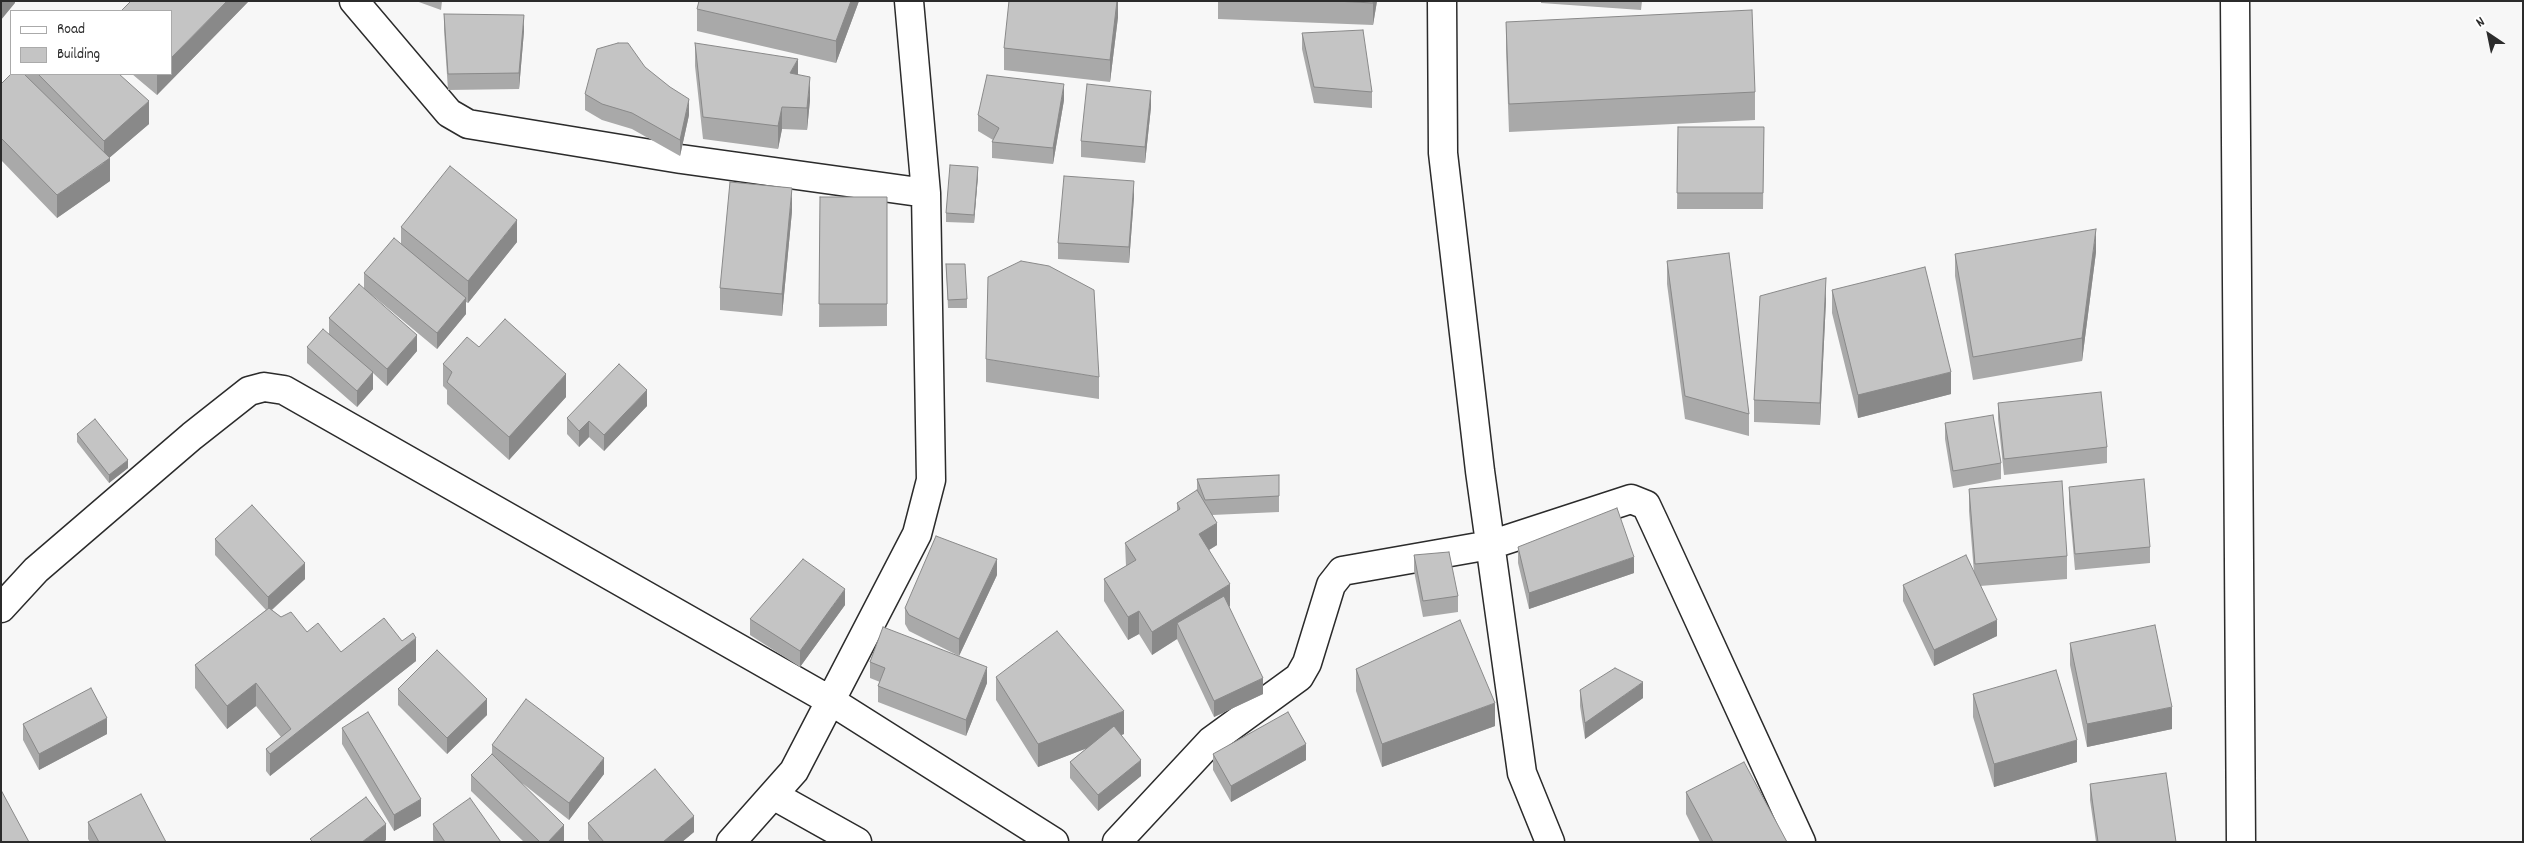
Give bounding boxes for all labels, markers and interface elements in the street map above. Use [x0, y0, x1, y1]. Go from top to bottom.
legend [10, 10, 172, 75]
north arrow [2464, 10, 2514, 60]
text: N [2472, 12, 2489, 33]
text: Road [57, 19, 85, 41]
text: Building [57, 44, 100, 66]

